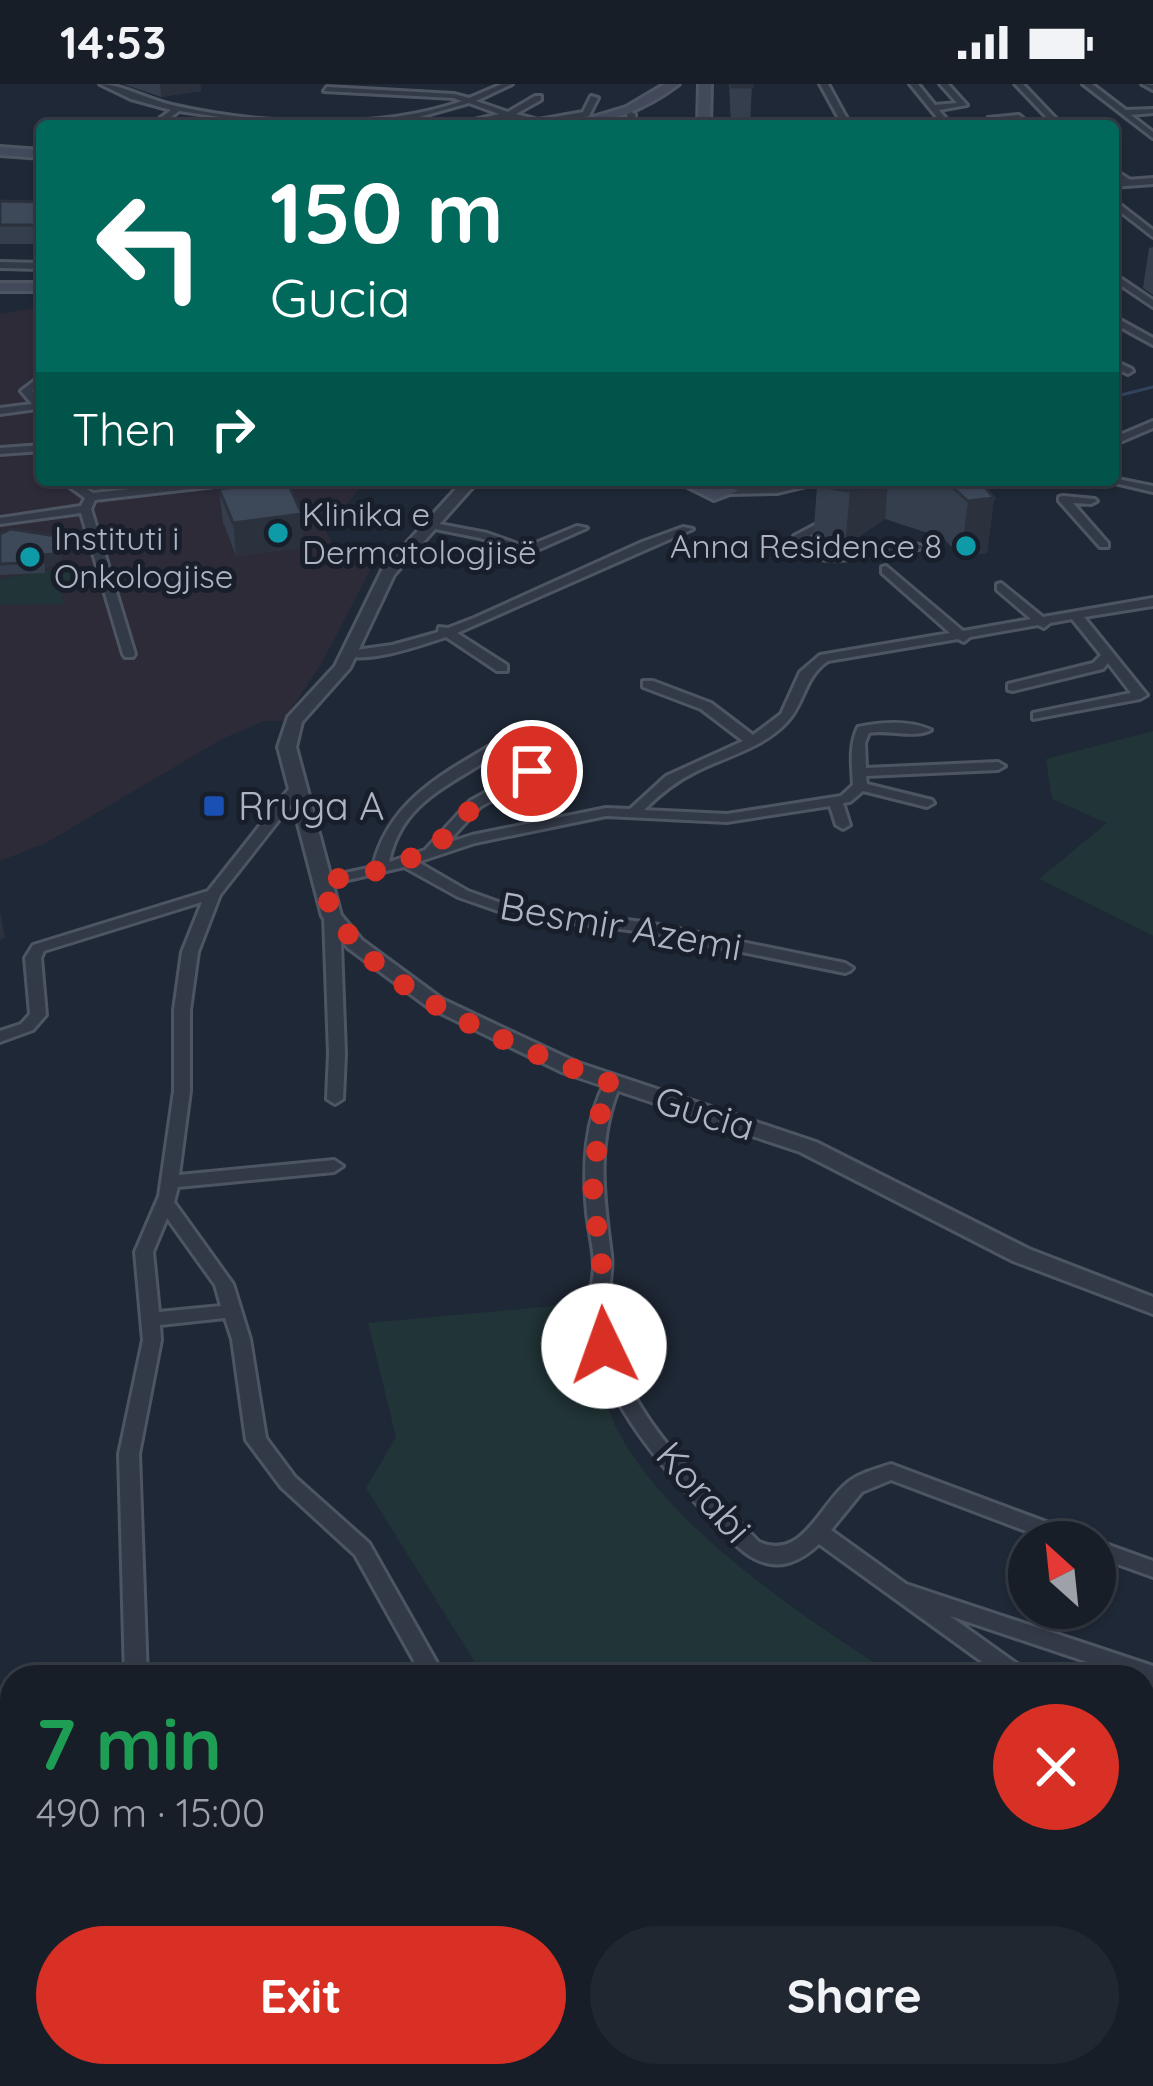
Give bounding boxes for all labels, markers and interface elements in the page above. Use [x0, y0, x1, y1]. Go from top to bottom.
text: 14:53 [60, 14, 166, 70]
text: 150 m [270, 159, 504, 264]
icon: left [72, 168, 228, 324]
text: Gucia [270, 263, 411, 331]
icon: right [200, 396, 266, 462]
text: Then [72, 401, 176, 457]
place label: Klinika e Dermatologjisë [302, 493, 537, 572]
place label: Instituti i Onkologjise [54, 517, 233, 596]
marker: Klinika e Dermatologjisë [265, 520, 291, 546]
place label: Anna Residence 8 [670, 525, 942, 566]
marker: Anna Residence 8 [953, 533, 979, 559]
marker: Instituti i Onkologjise [17, 544, 43, 570]
pin [481, 720, 583, 822]
icon: arrive [499, 738, 565, 804]
place label: Rruga A [238, 781, 385, 830]
marker: Rruga A [201, 793, 227, 819]
street label: Besmir Azemi [496, 880, 746, 971]
street label: Gucia [649, 1074, 761, 1151]
position arrow [541, 1283, 667, 1409]
street label: Korabi [646, 1431, 762, 1552]
north arrow [1008, 1521, 1116, 1629]
map controls [1008, 1521, 1116, 1629]
text: 7 min [36, 1698, 222, 1788]
button: close [993, 1704, 1119, 1830]
text: 490 m · 15:00 [36, 1788, 265, 1837]
button: Exit [36, 1926, 566, 2064]
button: Share [590, 1926, 1119, 2064]

